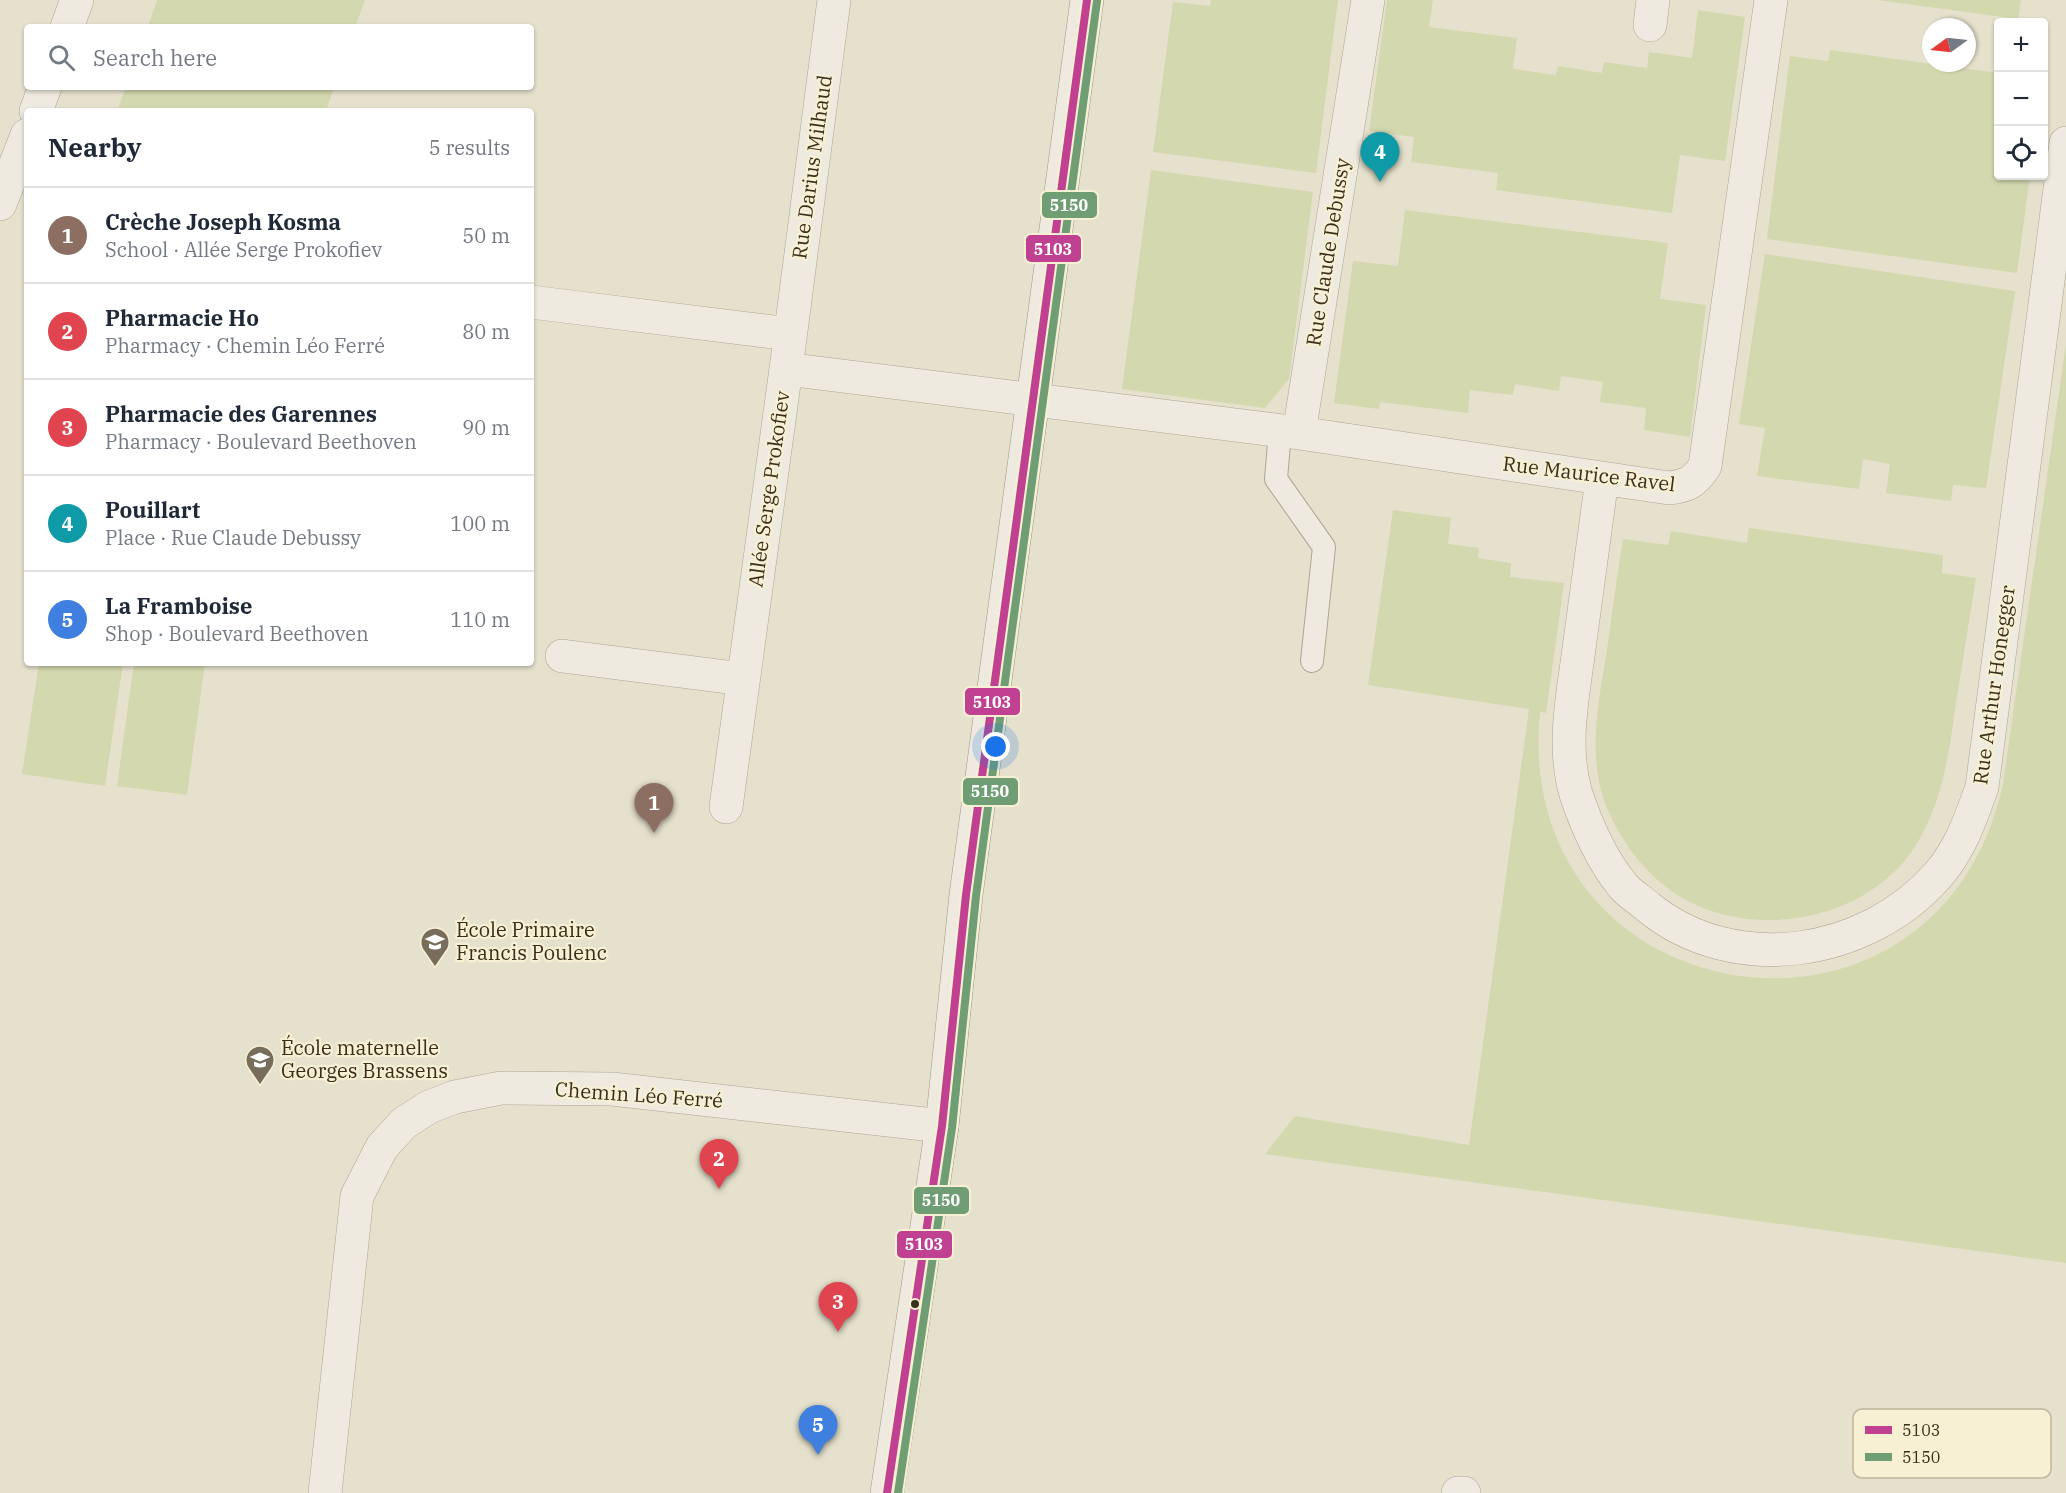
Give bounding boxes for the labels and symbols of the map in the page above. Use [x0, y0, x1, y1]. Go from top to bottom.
north arrow [1922, 18, 1976, 72]
street label: Rue Darius Milhaud [785, 73, 838, 261]
pin: 4 [1360, 132, 1400, 182]
street label: Rue Claude Debussy [1299, 156, 1356, 348]
line badge: 5150 [1041, 191, 1098, 219]
text: 5150 [1050, 195, 1089, 215]
line badge: 5103 [1025, 234, 1082, 263]
text: 5103 [1034, 239, 1072, 259]
street label: Allée Serge Prokofiev [741, 389, 796, 589]
street label: Rue Maurice Ravel [1501, 450, 1677, 497]
street label: Rue Arthur Honegger [1966, 583, 2021, 786]
line badge: 5103 [964, 687, 1021, 716]
text: 5103 [973, 692, 1011, 712]
your location [981, 732, 1010, 761]
line badge: 5150 [962, 777, 1019, 806]
text: 5150 [971, 781, 1010, 801]
pin: 1 [634, 784, 674, 833]
place label: École Primaire Francis Poulenc [456, 916, 607, 966]
school or university icon: École Primaire Francis Poulenc [419, 926, 451, 968]
place label: École maternelle Georges Brassens [281, 1034, 448, 1084]
school or university icon: École maternelle Georges Brassens [244, 1044, 276, 1086]
street label: Chemin Léo Ferré [554, 1075, 724, 1114]
pin: 2 [700, 1140, 738, 1189]
line badge: 5150 [913, 1186, 970, 1215]
text: 5150 [922, 1190, 961, 1210]
line badge: 5103 [896, 1230, 953, 1259]
text: 5103 [905, 1234, 943, 1254]
pin: 3 [818, 1282, 858, 1332]
unlabelled marker [909, 1298, 921, 1310]
pin: 5 [798, 1406, 838, 1455]
legend [1853, 1409, 2051, 1478]
text: 5103 [1902, 1420, 1940, 1440]
text: 5150 [1902, 1447, 1940, 1467]

